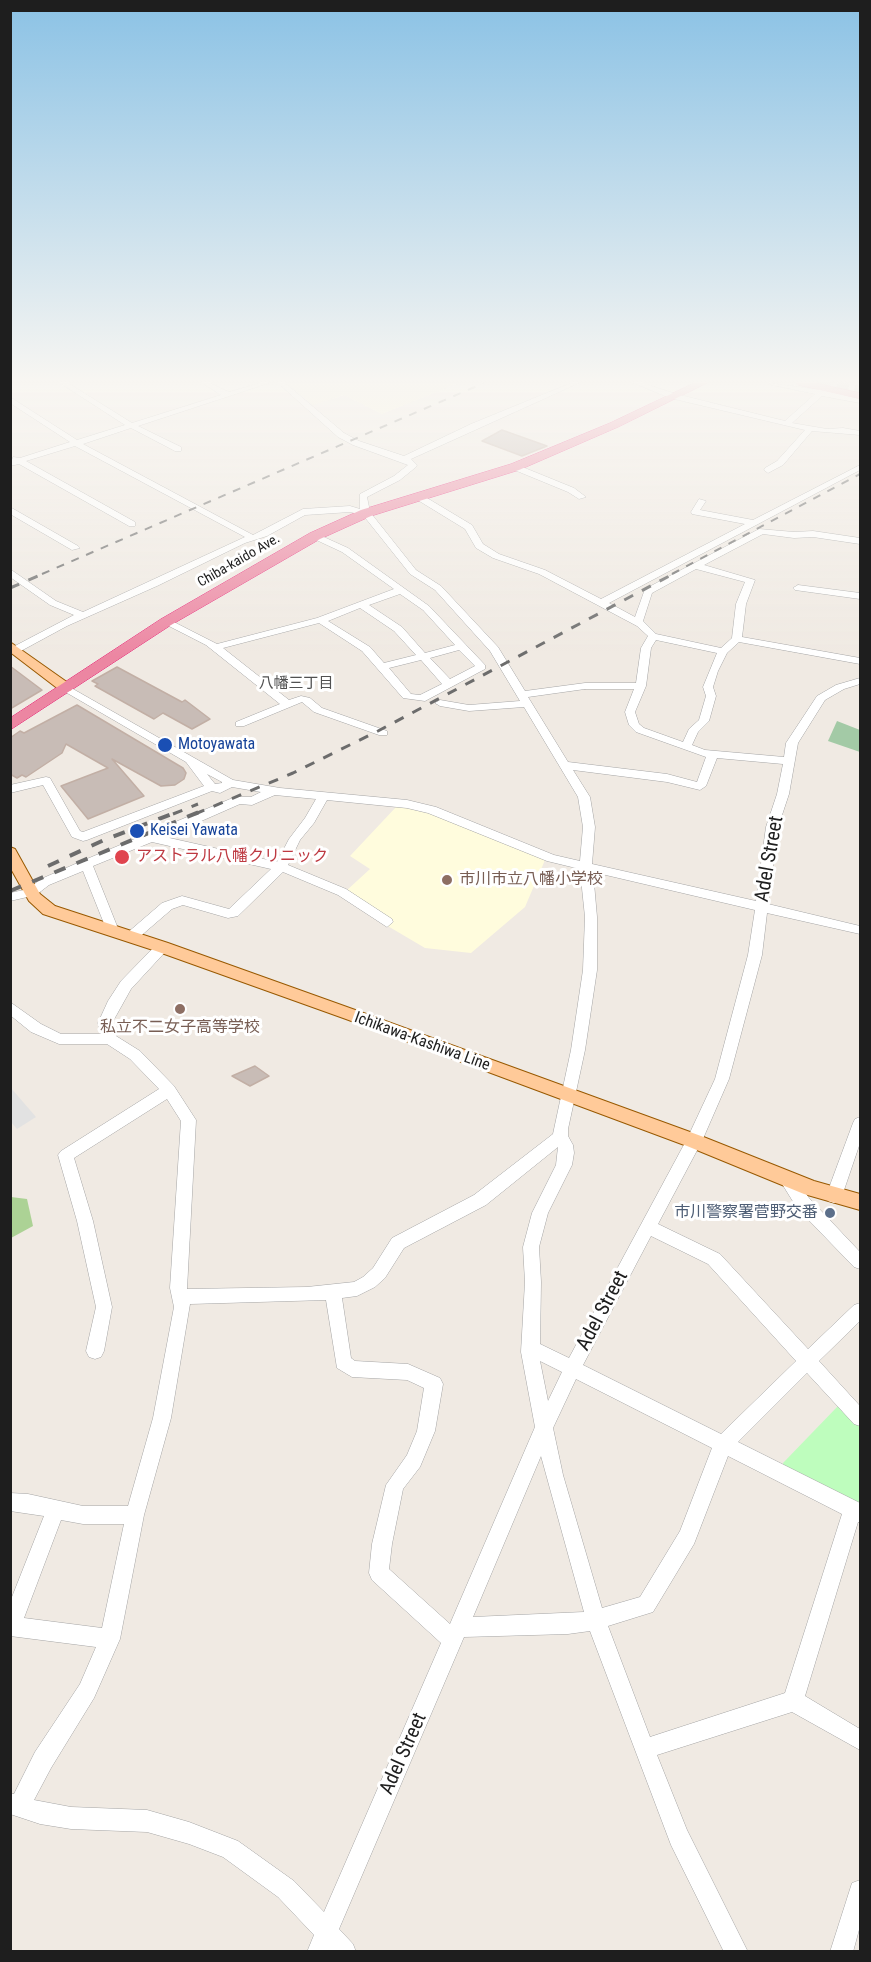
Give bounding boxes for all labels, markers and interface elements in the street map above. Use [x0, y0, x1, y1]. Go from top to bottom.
street label: Chiba-kaido Ave. [195, 531, 283, 591]
district label: 八幡三丁目 [259, 675, 333, 693]
place label: Motoyawata [178, 735, 255, 755]
marker: Motoyawata [156, 736, 174, 754]
street label: Adel Street [751, 814, 789, 904]
place label: Keisei Yawata [150, 821, 238, 841]
marker: Keisei Yawata [128, 822, 146, 840]
place label: アストラル八幡クリニック [136, 847, 328, 867]
marker: アストラル八幡クリニック [113, 848, 131, 866]
place label: 市川市立八幡小学校 [459, 870, 603, 890]
marker: 市川市立八幡小学校 [440, 873, 454, 887]
marker: 私立不二女子高等学校 [173, 1002, 187, 1016]
street label: Ichikawa-Kashiwa Line [352, 1009, 492, 1075]
place label: 私立不二女子高等学校 [100, 1018, 260, 1038]
place label: 市川警察署菅野交番 [674, 1203, 818, 1223]
marker: 市川警察署菅野交番 [823, 1206, 837, 1220]
street label: Adel Street [572, 1267, 634, 1355]
street label: Adel Street [375, 1709, 433, 1799]

